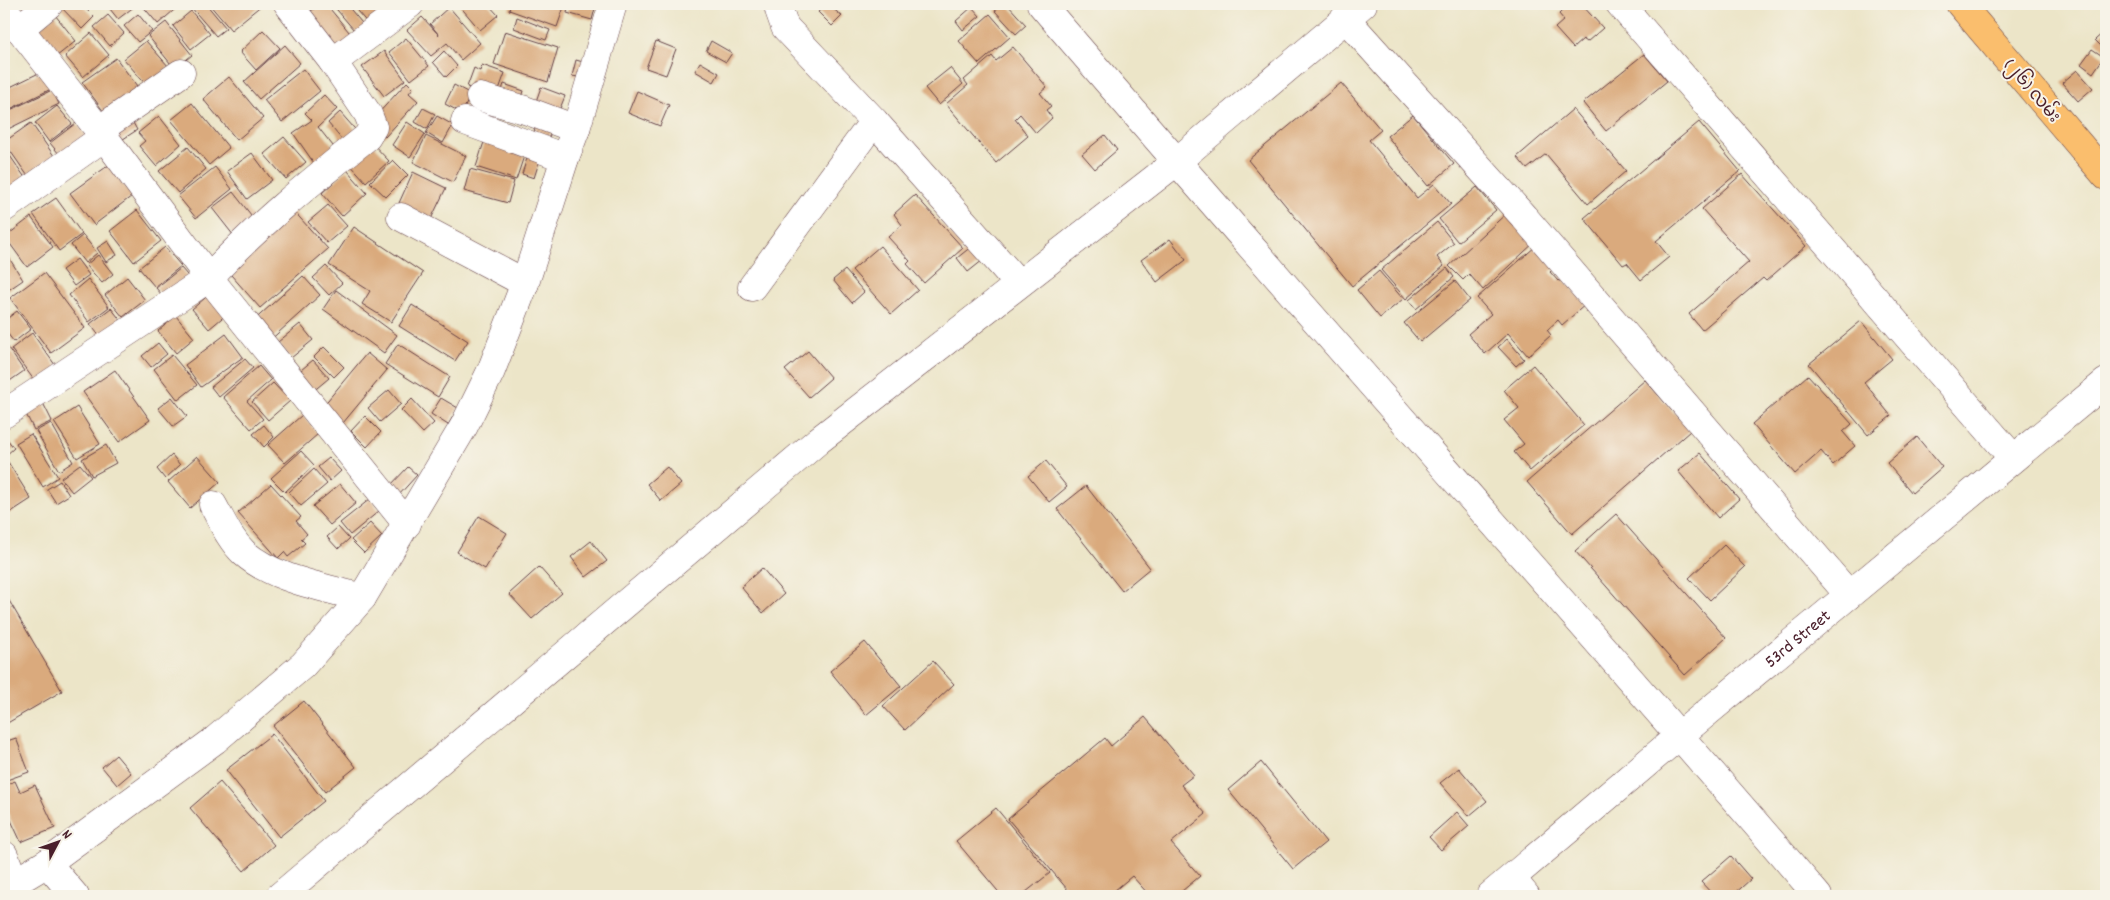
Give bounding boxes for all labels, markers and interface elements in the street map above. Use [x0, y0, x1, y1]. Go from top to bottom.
street label: (၂၆) လမ်း [1997, 52, 2068, 129]
street label: 53rd Street [1760, 605, 1837, 675]
north arrow [32, 818, 82, 868]
text: N [56, 826, 76, 844]

